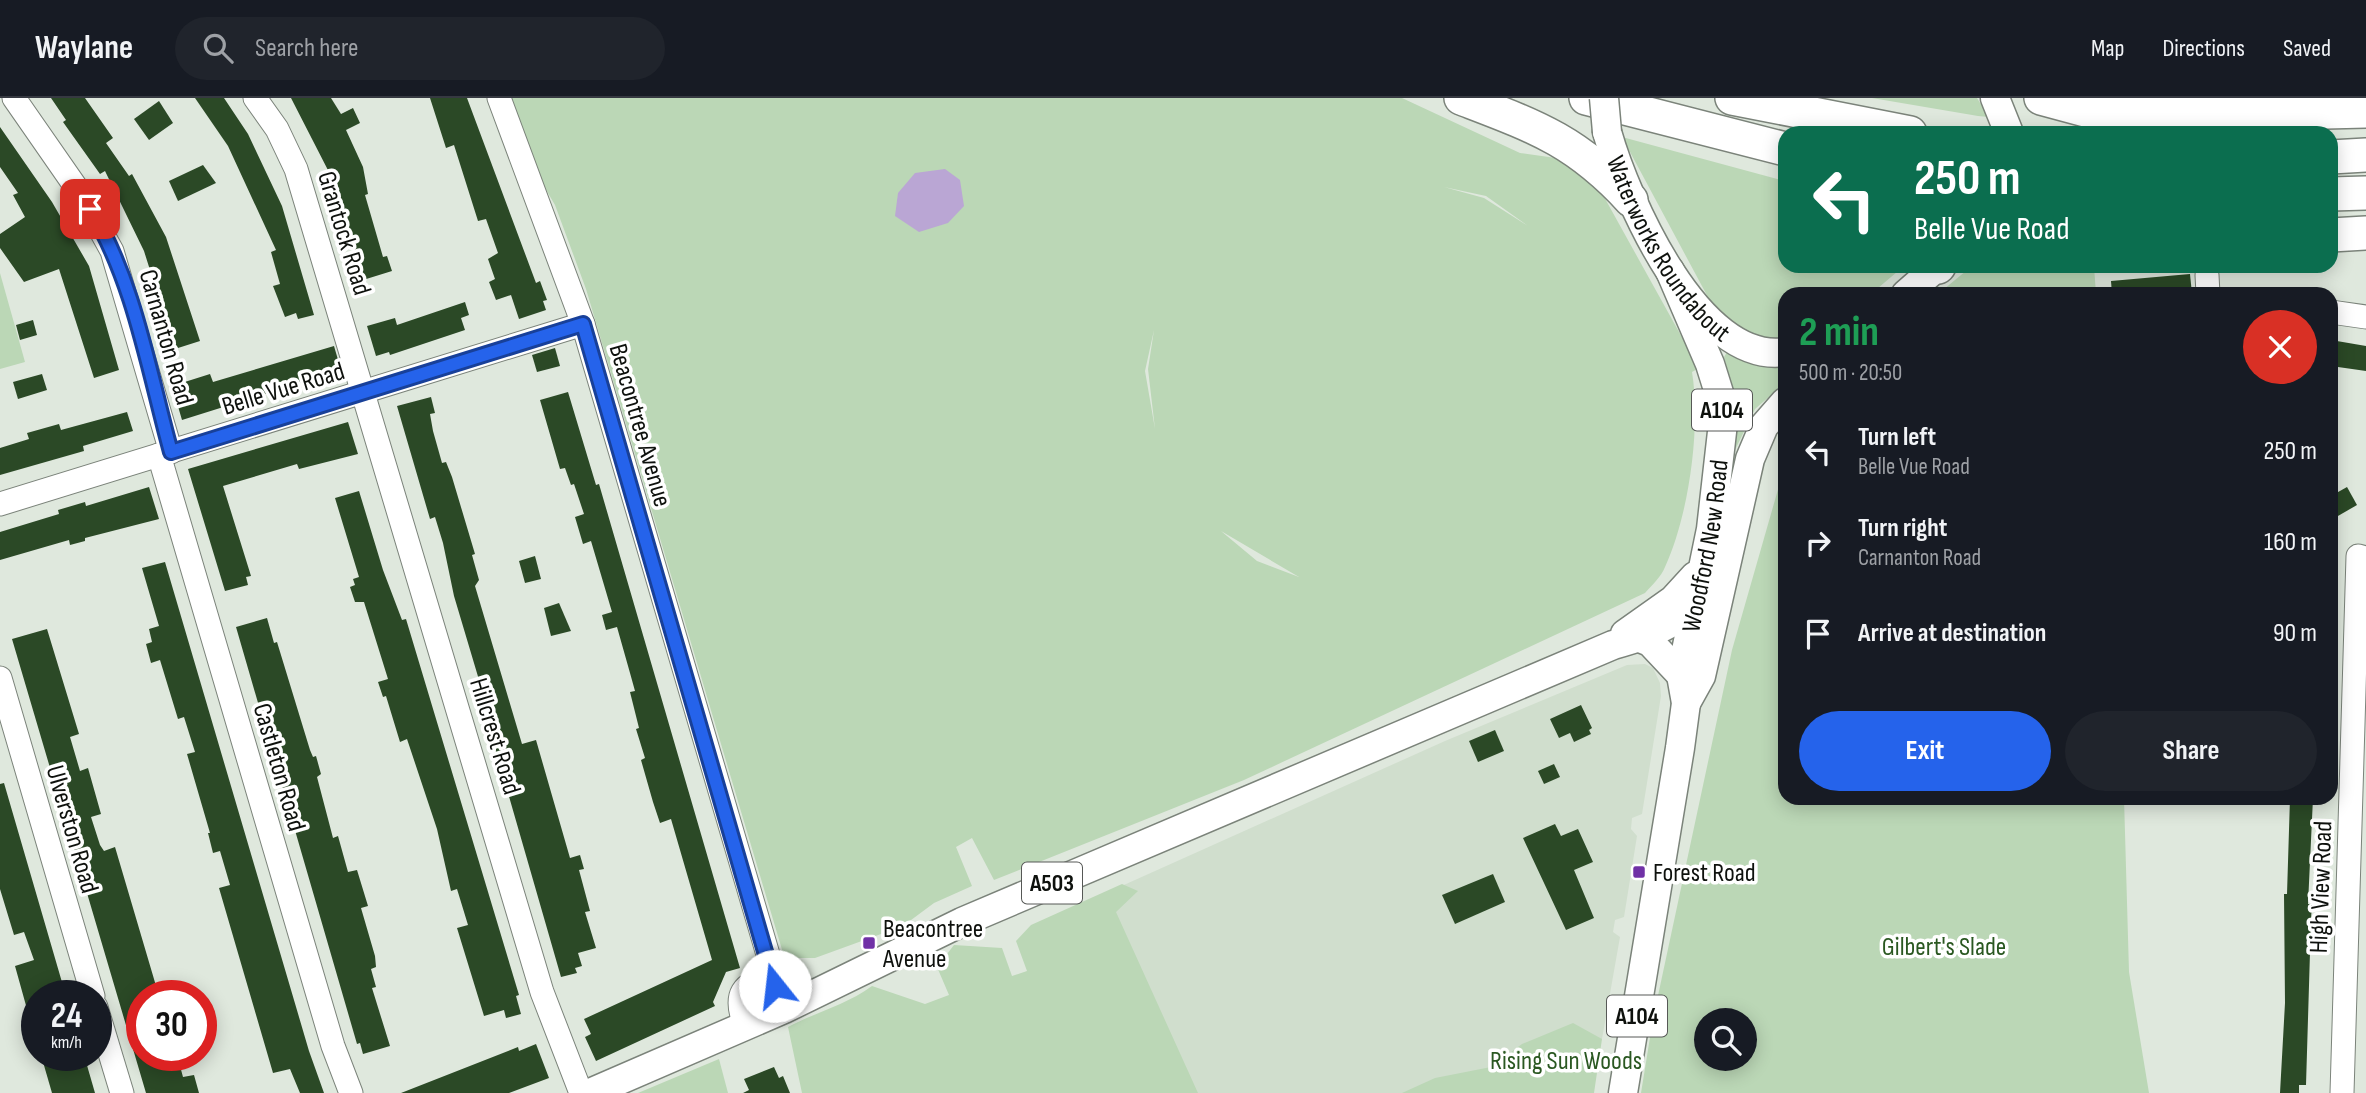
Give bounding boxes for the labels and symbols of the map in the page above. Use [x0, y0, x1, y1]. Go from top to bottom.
street label: Waterworks Roundabout [1599, 152, 1736, 349]
street label: Grantock Road [310, 168, 377, 299]
pin [60, 179, 120, 239]
street label: Carnanton Road [131, 266, 200, 409]
street label: Beacontree Avenue [602, 340, 678, 510]
street label: Belle Vue Road [218, 356, 348, 423]
road number: A104 [1692, 390, 1752, 430]
street label: Woodford New Road [1676, 458, 1736, 635]
street label: Hillcrest Road [462, 674, 527, 798]
street label: Castleton Road [246, 700, 312, 835]
street label: Ulverston Road [39, 762, 105, 897]
street label: High View Road [2304, 820, 2339, 954]
place label: Forest Road [1653, 858, 1756, 889]
road number: A503 [1022, 862, 1082, 904]
marker: Forest Road [1631, 864, 1647, 880]
place label: Beacontree Avenue [882, 914, 983, 975]
park label: Gilbert's Slade [1882, 932, 2006, 963]
marker: Beacontree Avenue [861, 935, 877, 951]
position arrow [738, 949, 812, 1023]
speed limit sign: 30 [126, 980, 217, 1071]
road number: A104 [1607, 996, 1667, 1036]
park label: Rising Sun Woods [1490, 1046, 1642, 1077]

